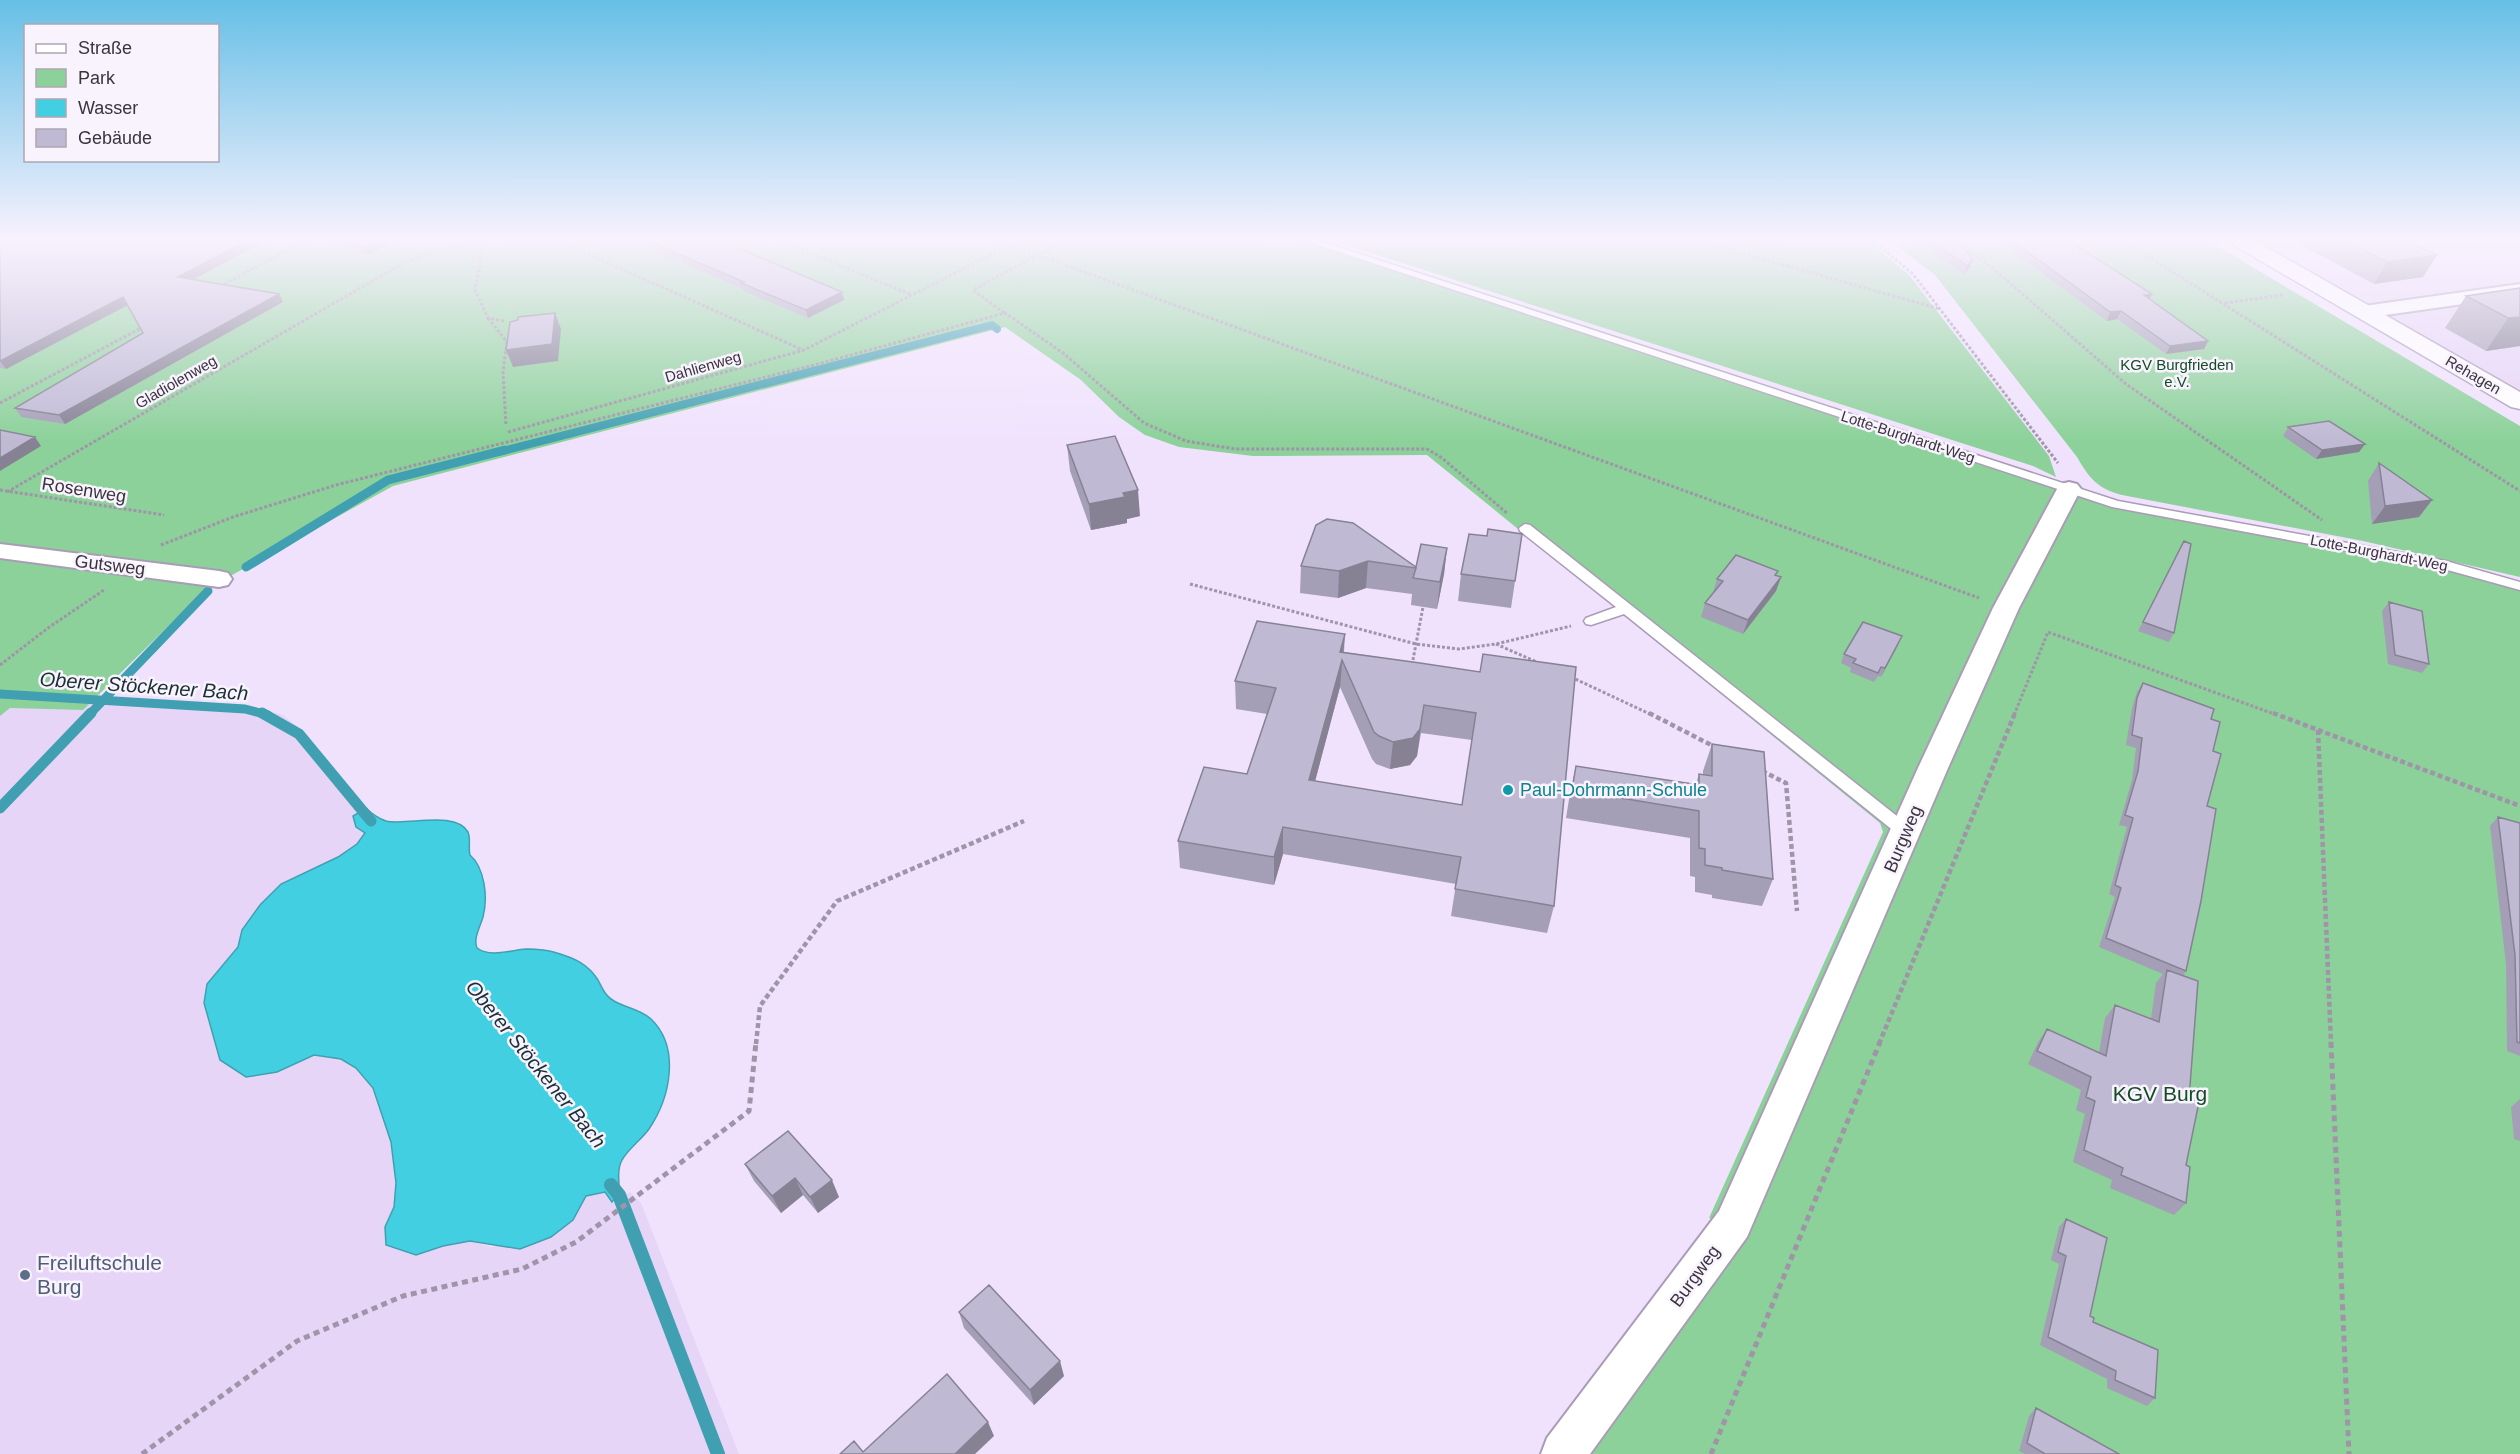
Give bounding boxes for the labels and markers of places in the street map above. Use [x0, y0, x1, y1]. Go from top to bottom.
place label: Paul-Dohrmann-Schule [1520, 780, 1707, 800]
marker: Paul-Dohrmann-Schule [1501, 783, 1515, 797]
place label: Freiluftschule Burg [37, 1251, 162, 1298]
marker: Freiluftschule Burg [18, 1268, 32, 1282]

